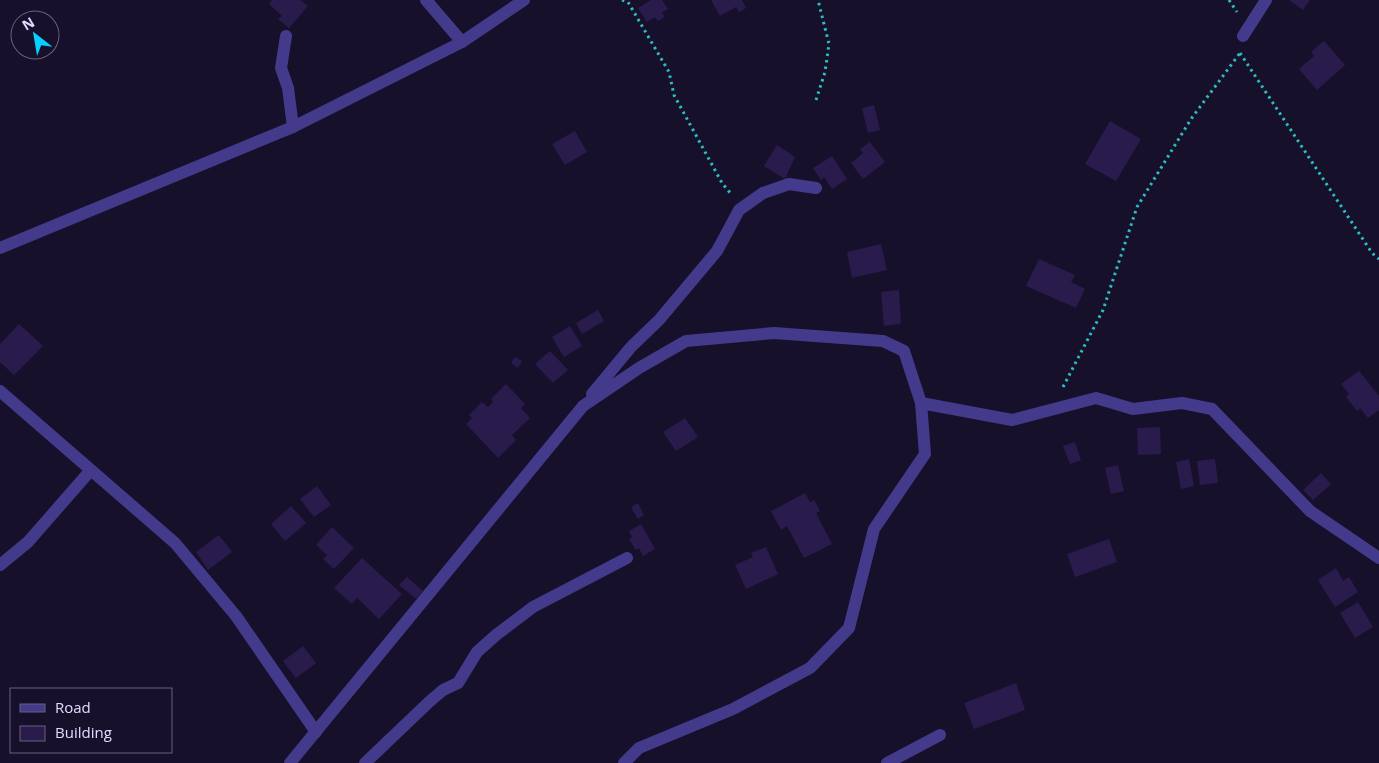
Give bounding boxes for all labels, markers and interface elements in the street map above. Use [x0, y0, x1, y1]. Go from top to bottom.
north arrow [10, 10, 60, 60]
text: N [18, 12, 38, 35]
legend [10, 688, 172, 753]
text: Road [55, 697, 91, 717]
text: Building [55, 722, 112, 742]

